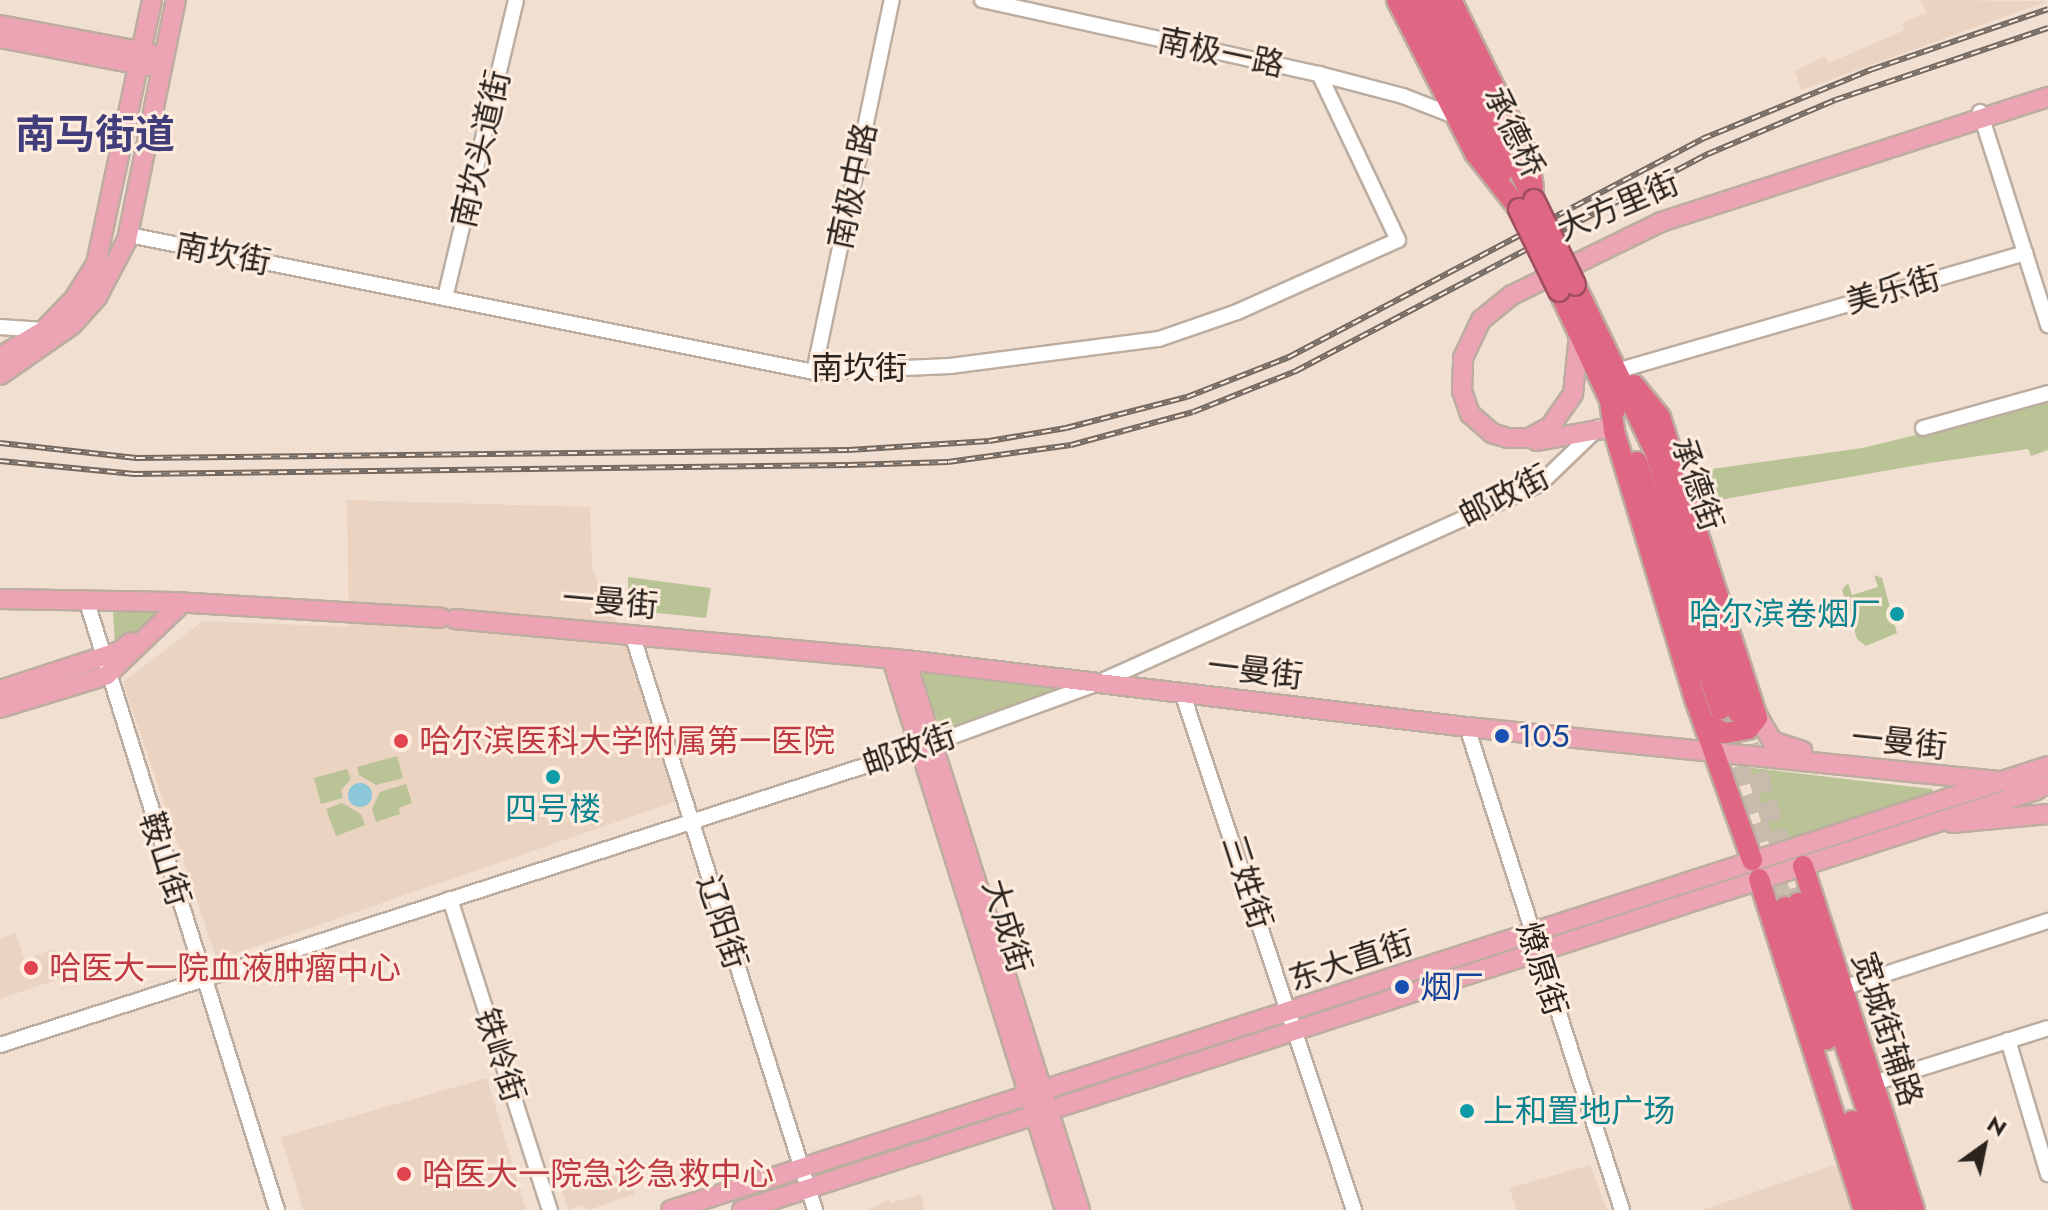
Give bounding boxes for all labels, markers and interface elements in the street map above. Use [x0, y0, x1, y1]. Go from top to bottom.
street label: 南极一路 [1154, 21, 1288, 85]
street label: 南坎头道街 [444, 67, 518, 231]
street label: 承德桥 [1476, 80, 1552, 184]
district label: 南马街道 [15, 110, 175, 158]
street label: 南极中路 [821, 119, 885, 253]
street label: 大方里街 [1552, 163, 1684, 249]
street label: 南坎街 [172, 226, 274, 282]
street label: 美乐街 [1842, 258, 1944, 322]
street label: 南坎街 [811, 349, 907, 387]
street label: 承德街 [1663, 432, 1731, 536]
street label: 邮政街 [1453, 457, 1555, 535]
street label: 一曼街 [561, 579, 659, 625]
place label: 哈尔滨卷烟厂 [1689, 595, 1881, 633]
marker: 哈尔滨卷烟厂 [1888, 605, 1906, 623]
street label: 一曼街 [1205, 646, 1305, 696]
street label: 邮政街 [857, 716, 961, 784]
place label: 105 [1518, 717, 1570, 755]
street label: 一曼街 [1849, 718, 1949, 766]
place label: 哈尔滨医科大学附属第一医院 [419, 722, 835, 760]
marker: 105 [1493, 727, 1511, 745]
marker: 哈尔滨医科大学附属第一医院 [390, 730, 412, 752]
marker: 四号楼 [544, 768, 562, 786]
place label: 四号楼 [505, 790, 601, 828]
street label: 鞍山街 [132, 807, 198, 911]
street label: 三姓街 [1214, 830, 1280, 934]
street label: 辽阳街 [689, 870, 755, 974]
street label: 大成街 [975, 874, 1039, 978]
street label: 燎原街 [1509, 917, 1575, 1021]
street label: 东大直街 [1284, 923, 1418, 999]
street label: 宽城街辅路 [1844, 947, 1930, 1111]
place label: 哈医大一院血液肿瘤中心 [49, 949, 401, 987]
marker: 哈医大一院血液肿瘤中心 [20, 957, 42, 979]
place label: 烟厂 [1420, 968, 1484, 1006]
marker: 烟厂 [1391, 976, 1413, 998]
street label: 铁岭街 [467, 1003, 533, 1107]
place label: 上和置地广场 [1483, 1092, 1675, 1130]
marker: 上和置地广场 [1458, 1102, 1476, 1120]
north arrow [1944, 1106, 2024, 1186]
text: N [1981, 1108, 2013, 1144]
place label: 哈医大一院急诊急救中心 [422, 1155, 774, 1193]
marker: 哈医大一院急诊急救中心 [393, 1163, 415, 1185]

